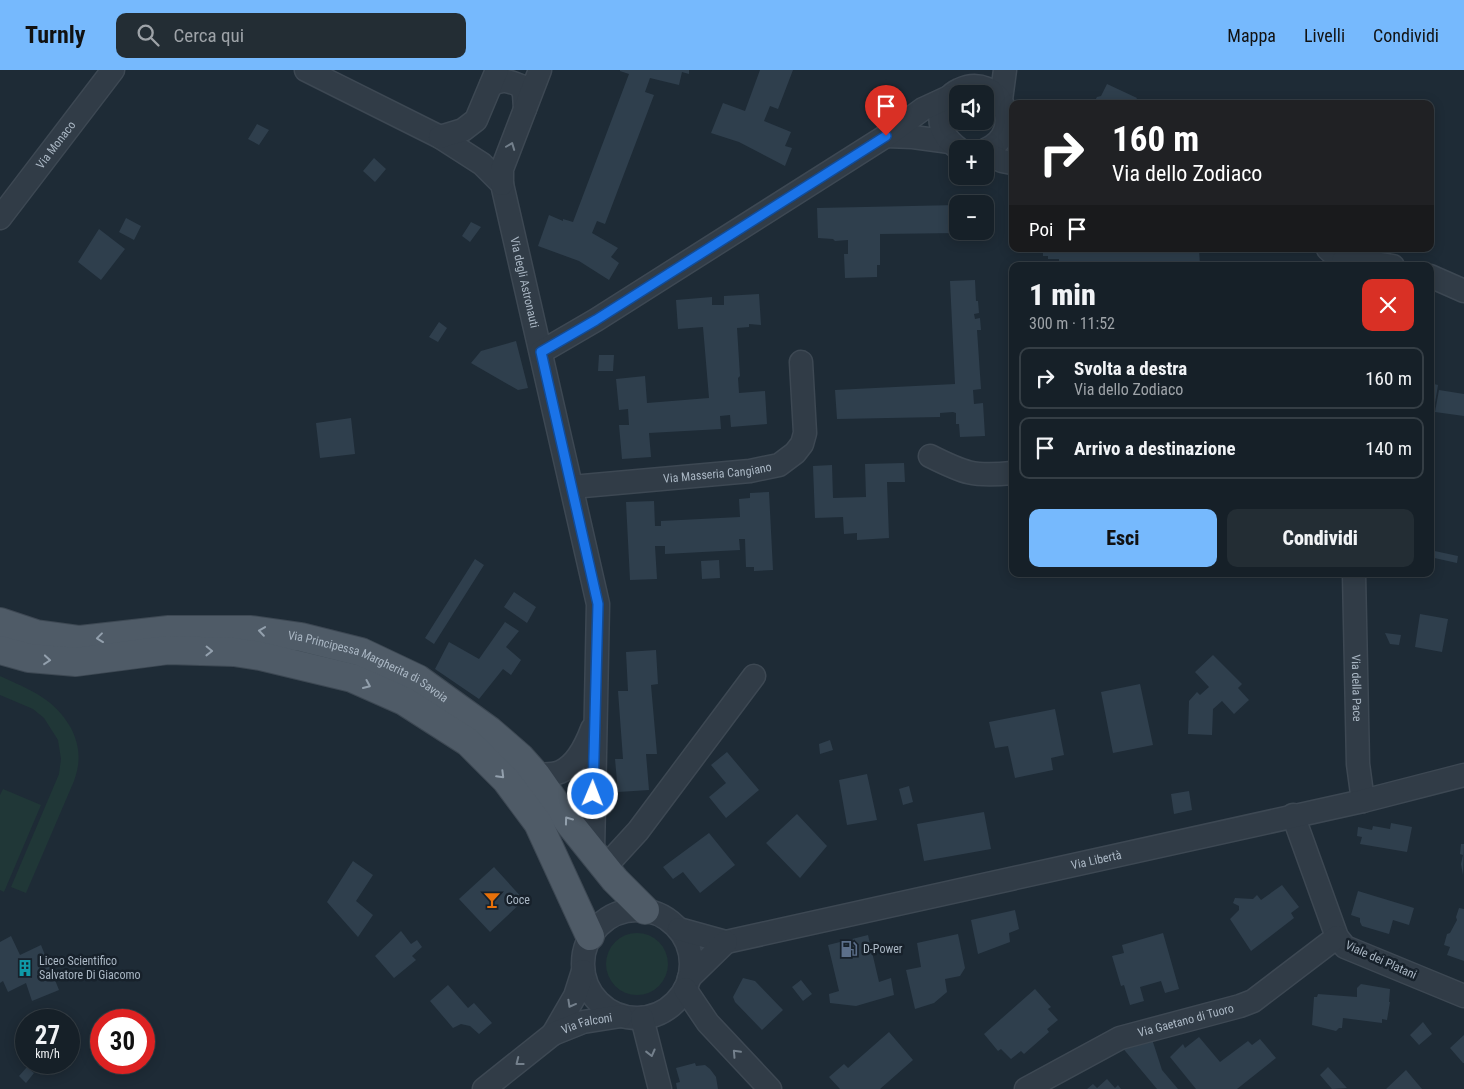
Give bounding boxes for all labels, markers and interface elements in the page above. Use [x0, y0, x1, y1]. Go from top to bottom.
search box [116, 13, 466, 58]
text: Turnly [25, 21, 86, 49]
icon: search [134, 21, 162, 49]
text: Cerca qui [174, 24, 244, 47]
text: Mappa [1227, 25, 1276, 46]
text: Livelli [1304, 25, 1345, 46]
text: Condividi [1373, 25, 1439, 46]
pin [865, 85, 907, 136]
map controls [949, 85, 994, 240]
button: sound [949, 85, 994, 130]
icon: arrive [872, 92, 900, 120]
street label: Via Monaco [33, 118, 78, 171]
text: 160 m [1112, 119, 1199, 160]
icon: right [1029, 120, 1094, 185]
button: + [949, 140, 994, 185]
one-way arrow [505, 142, 515, 151]
text: Via dello Zodiaco [1112, 161, 1262, 186]
button: − [949, 195, 994, 240]
icon: arrive [1063, 215, 1091, 243]
text: Poi [1029, 218, 1053, 241]
street label: Via degli Astronauti [507, 236, 542, 329]
text: 1 min [1029, 277, 1096, 312]
button: close [1362, 279, 1414, 331]
text: 300 m · 11:52 [1029, 314, 1115, 333]
text: Svolta a destra [1074, 357, 1187, 380]
icon: right [1031, 364, 1059, 392]
text: 160 m [1365, 367, 1412, 390]
text: Via dello Zodiaco [1074, 380, 1183, 399]
icon: arrive [1031, 434, 1059, 462]
text: Arrivo a destinazione [1074, 437, 1236, 460]
text: 140 m [1365, 437, 1412, 460]
street label: Via Masseria Cangiano [662, 460, 773, 486]
button: Esci [1029, 509, 1217, 567]
button: Condividi [1227, 509, 1414, 567]
one-way arrow [258, 626, 266, 637]
street label: Via Principessa Margherita di Savoia [287, 628, 451, 706]
one-way arrow [96, 632, 104, 643]
one-way arrow [205, 646, 213, 657]
one-way arrow [44, 654, 52, 665]
street label: Via della Pace [1349, 654, 1364, 722]
one-way arrow [362, 678, 371, 689]
position arrow [566, 767, 618, 819]
one-way arrow [495, 769, 504, 778]
one-way arrow [565, 816, 574, 826]
street label: Via Libertà [1070, 848, 1123, 872]
bar icon: Coce [482, 890, 502, 910]
place label: Coce [506, 893, 530, 907]
street label: Viale dei Platani [1343, 938, 1419, 982]
fuel station icon: D-Power [839, 939, 859, 959]
place label: D-Power [863, 942, 903, 956]
place label: Liceo Scientifico Salvatore Di Giacomo [39, 954, 140, 982]
building icon: Liceo Scientifico Salvatore Di Giacomo [15, 958, 35, 978]
one-way arrow [567, 998, 577, 1007]
street label: Via Gaetano di Tuoro [1136, 1001, 1235, 1040]
speed limit sign: 30 [90, 1009, 155, 1074]
street label: Via Falconi [559, 1010, 613, 1037]
text: 27 [35, 1021, 60, 1050]
text: km/h [35, 1047, 60, 1061]
one-way arrow [645, 1049, 656, 1058]
one-way arrow [733, 1050, 742, 1059]
one-way arrow [516, 1056, 525, 1064]

